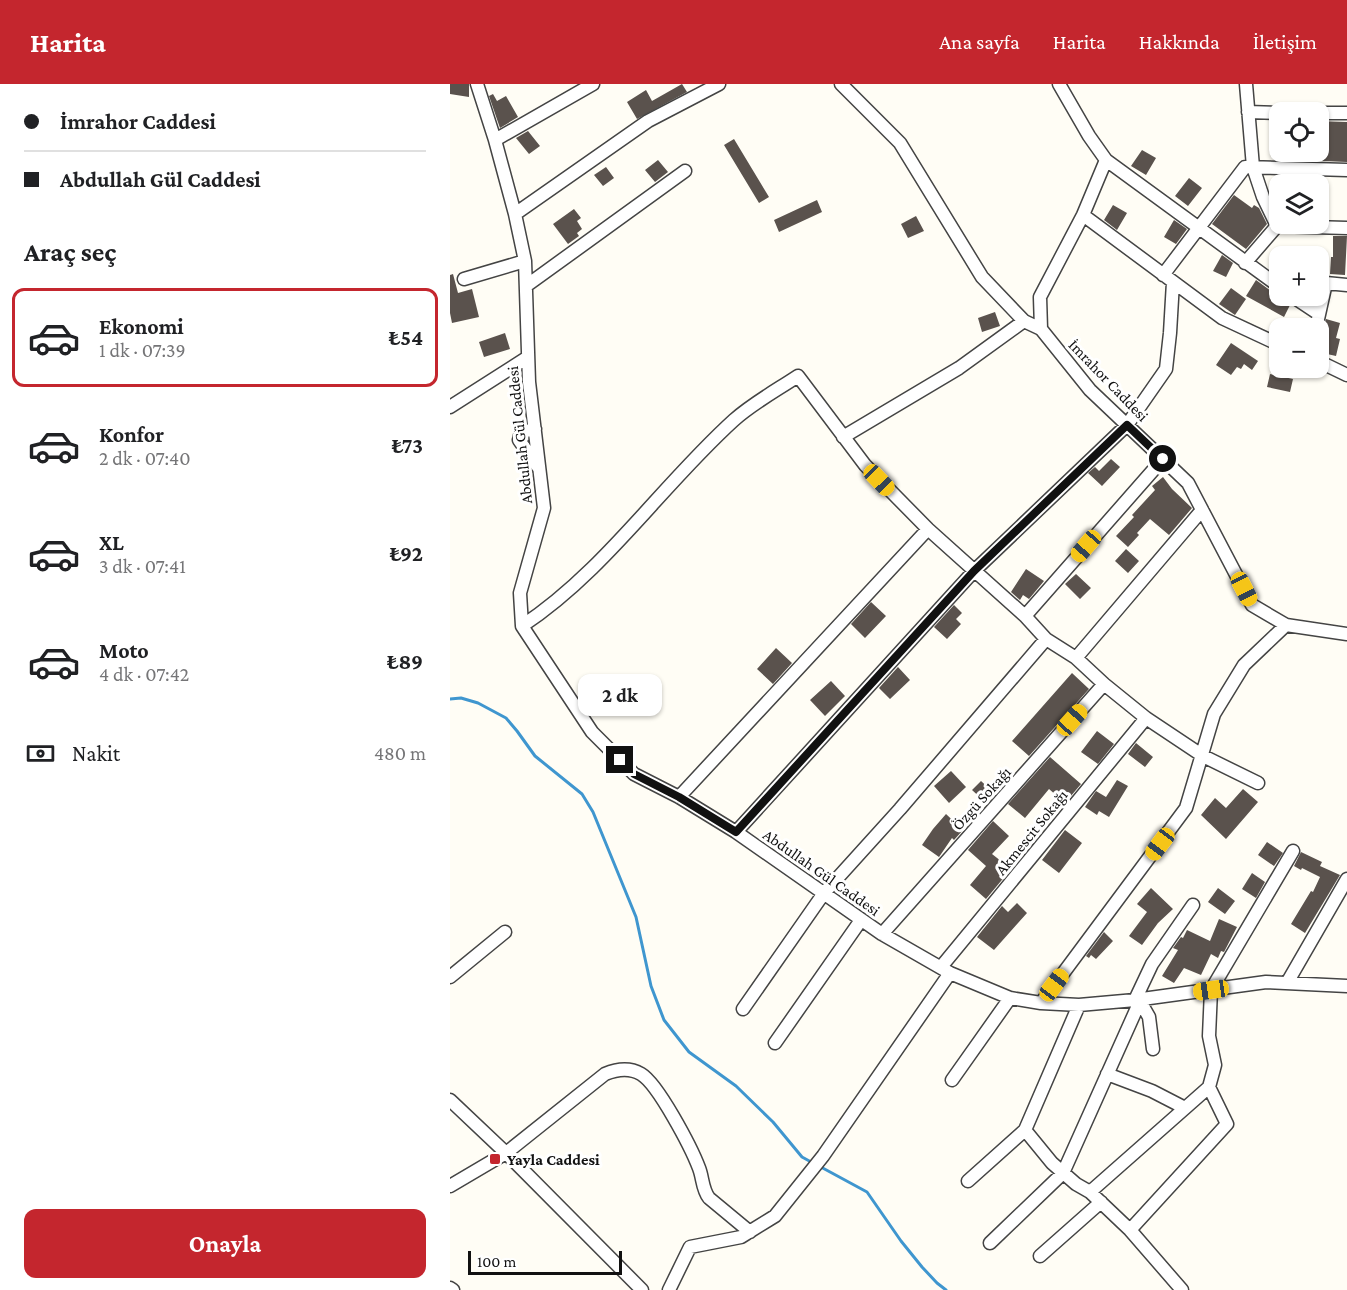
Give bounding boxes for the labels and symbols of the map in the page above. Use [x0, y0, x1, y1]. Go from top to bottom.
street label: İmrahor Caddesi [1065, 336, 1152, 425]
street label: Abdullah Gül Caddesi [504, 365, 535, 505]
route start [1149, 445, 1176, 472]
car [860, 461, 898, 499]
car [1067, 527, 1105, 565]
car [1228, 569, 1260, 609]
callout: 2 dk [578, 673, 662, 715]
car [1053, 701, 1091, 739]
route end [606, 746, 633, 773]
street label: Özgü Sokağı [949, 763, 1015, 834]
street label: Akmescit Sokağı [992, 786, 1072, 879]
car [1142, 824, 1178, 864]
street label: Abdullah Gül Caddesi [760, 826, 883, 919]
car [1036, 965, 1072, 1005]
car [1192, 979, 1230, 1001]
place label: Yayla Caddesi [507, 1151, 600, 1168]
marker: Yayla Caddesi [488, 1152, 502, 1166]
scale bar [468, 1248, 622, 1276]

